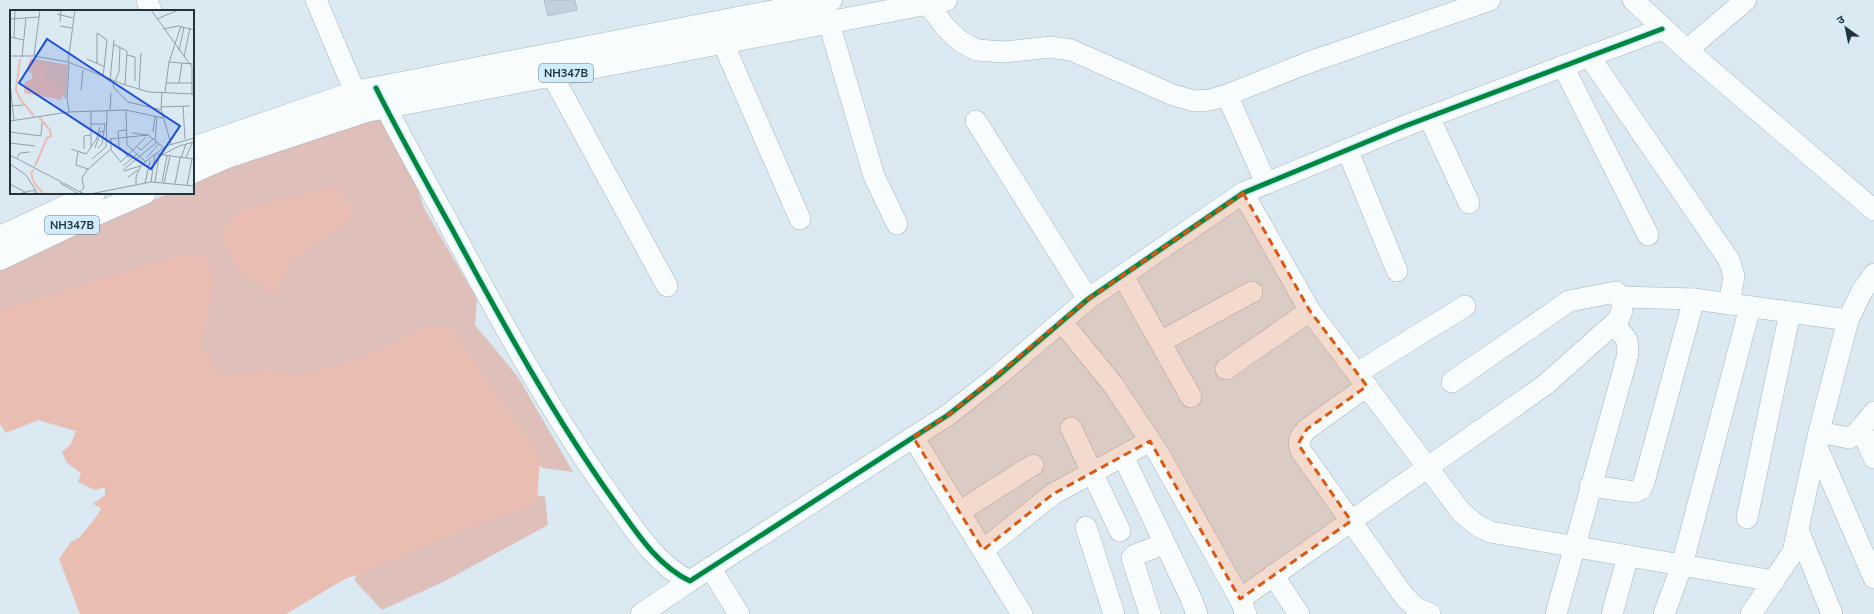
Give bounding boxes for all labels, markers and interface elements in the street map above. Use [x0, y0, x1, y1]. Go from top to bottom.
north arrow [1826, 8, 1866, 48]
inset map [10, 10, 194, 194]
text: उ [1834, 12, 1848, 27]
road number: NH347B [539, 64, 593, 82]
road number: NH347B [45, 216, 99, 234]

